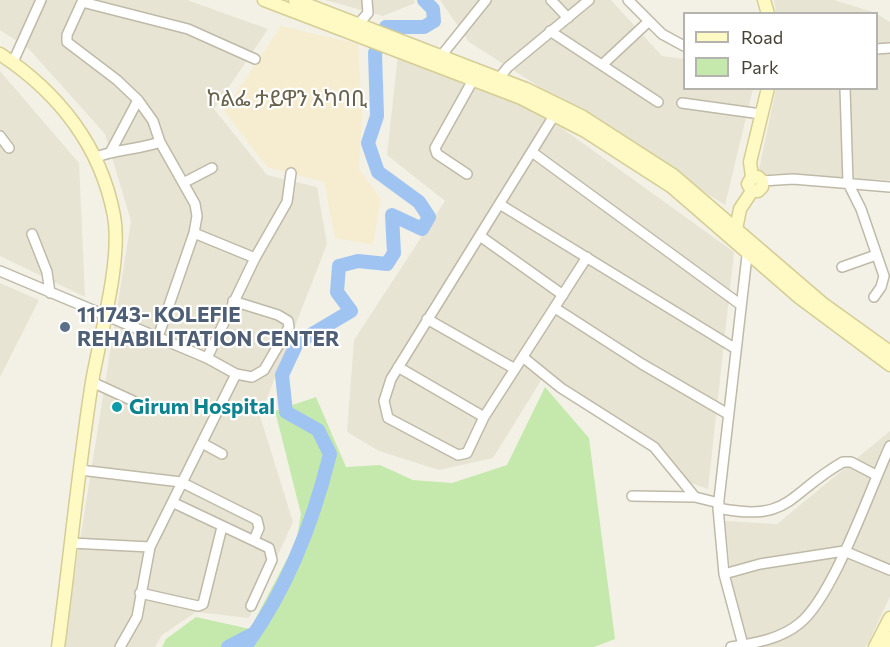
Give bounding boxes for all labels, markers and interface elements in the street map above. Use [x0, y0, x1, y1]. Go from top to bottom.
legend [683, 12, 878, 90]
text: Road [741, 26, 783, 48]
text: Park [741, 56, 779, 78]
district label: ኮልፌ ታይዋን አካባቢ [207, 86, 367, 112]
place label: 111743- KOLEFIE REHABILITATION CENTER [77, 302, 340, 352]
marker: 111743- KOLEFIE REHABILITATION CENTER [58, 320, 72, 334]
place label: Girum Hospital [129, 394, 275, 420]
marker: Girum Hospital [110, 400, 124, 414]

